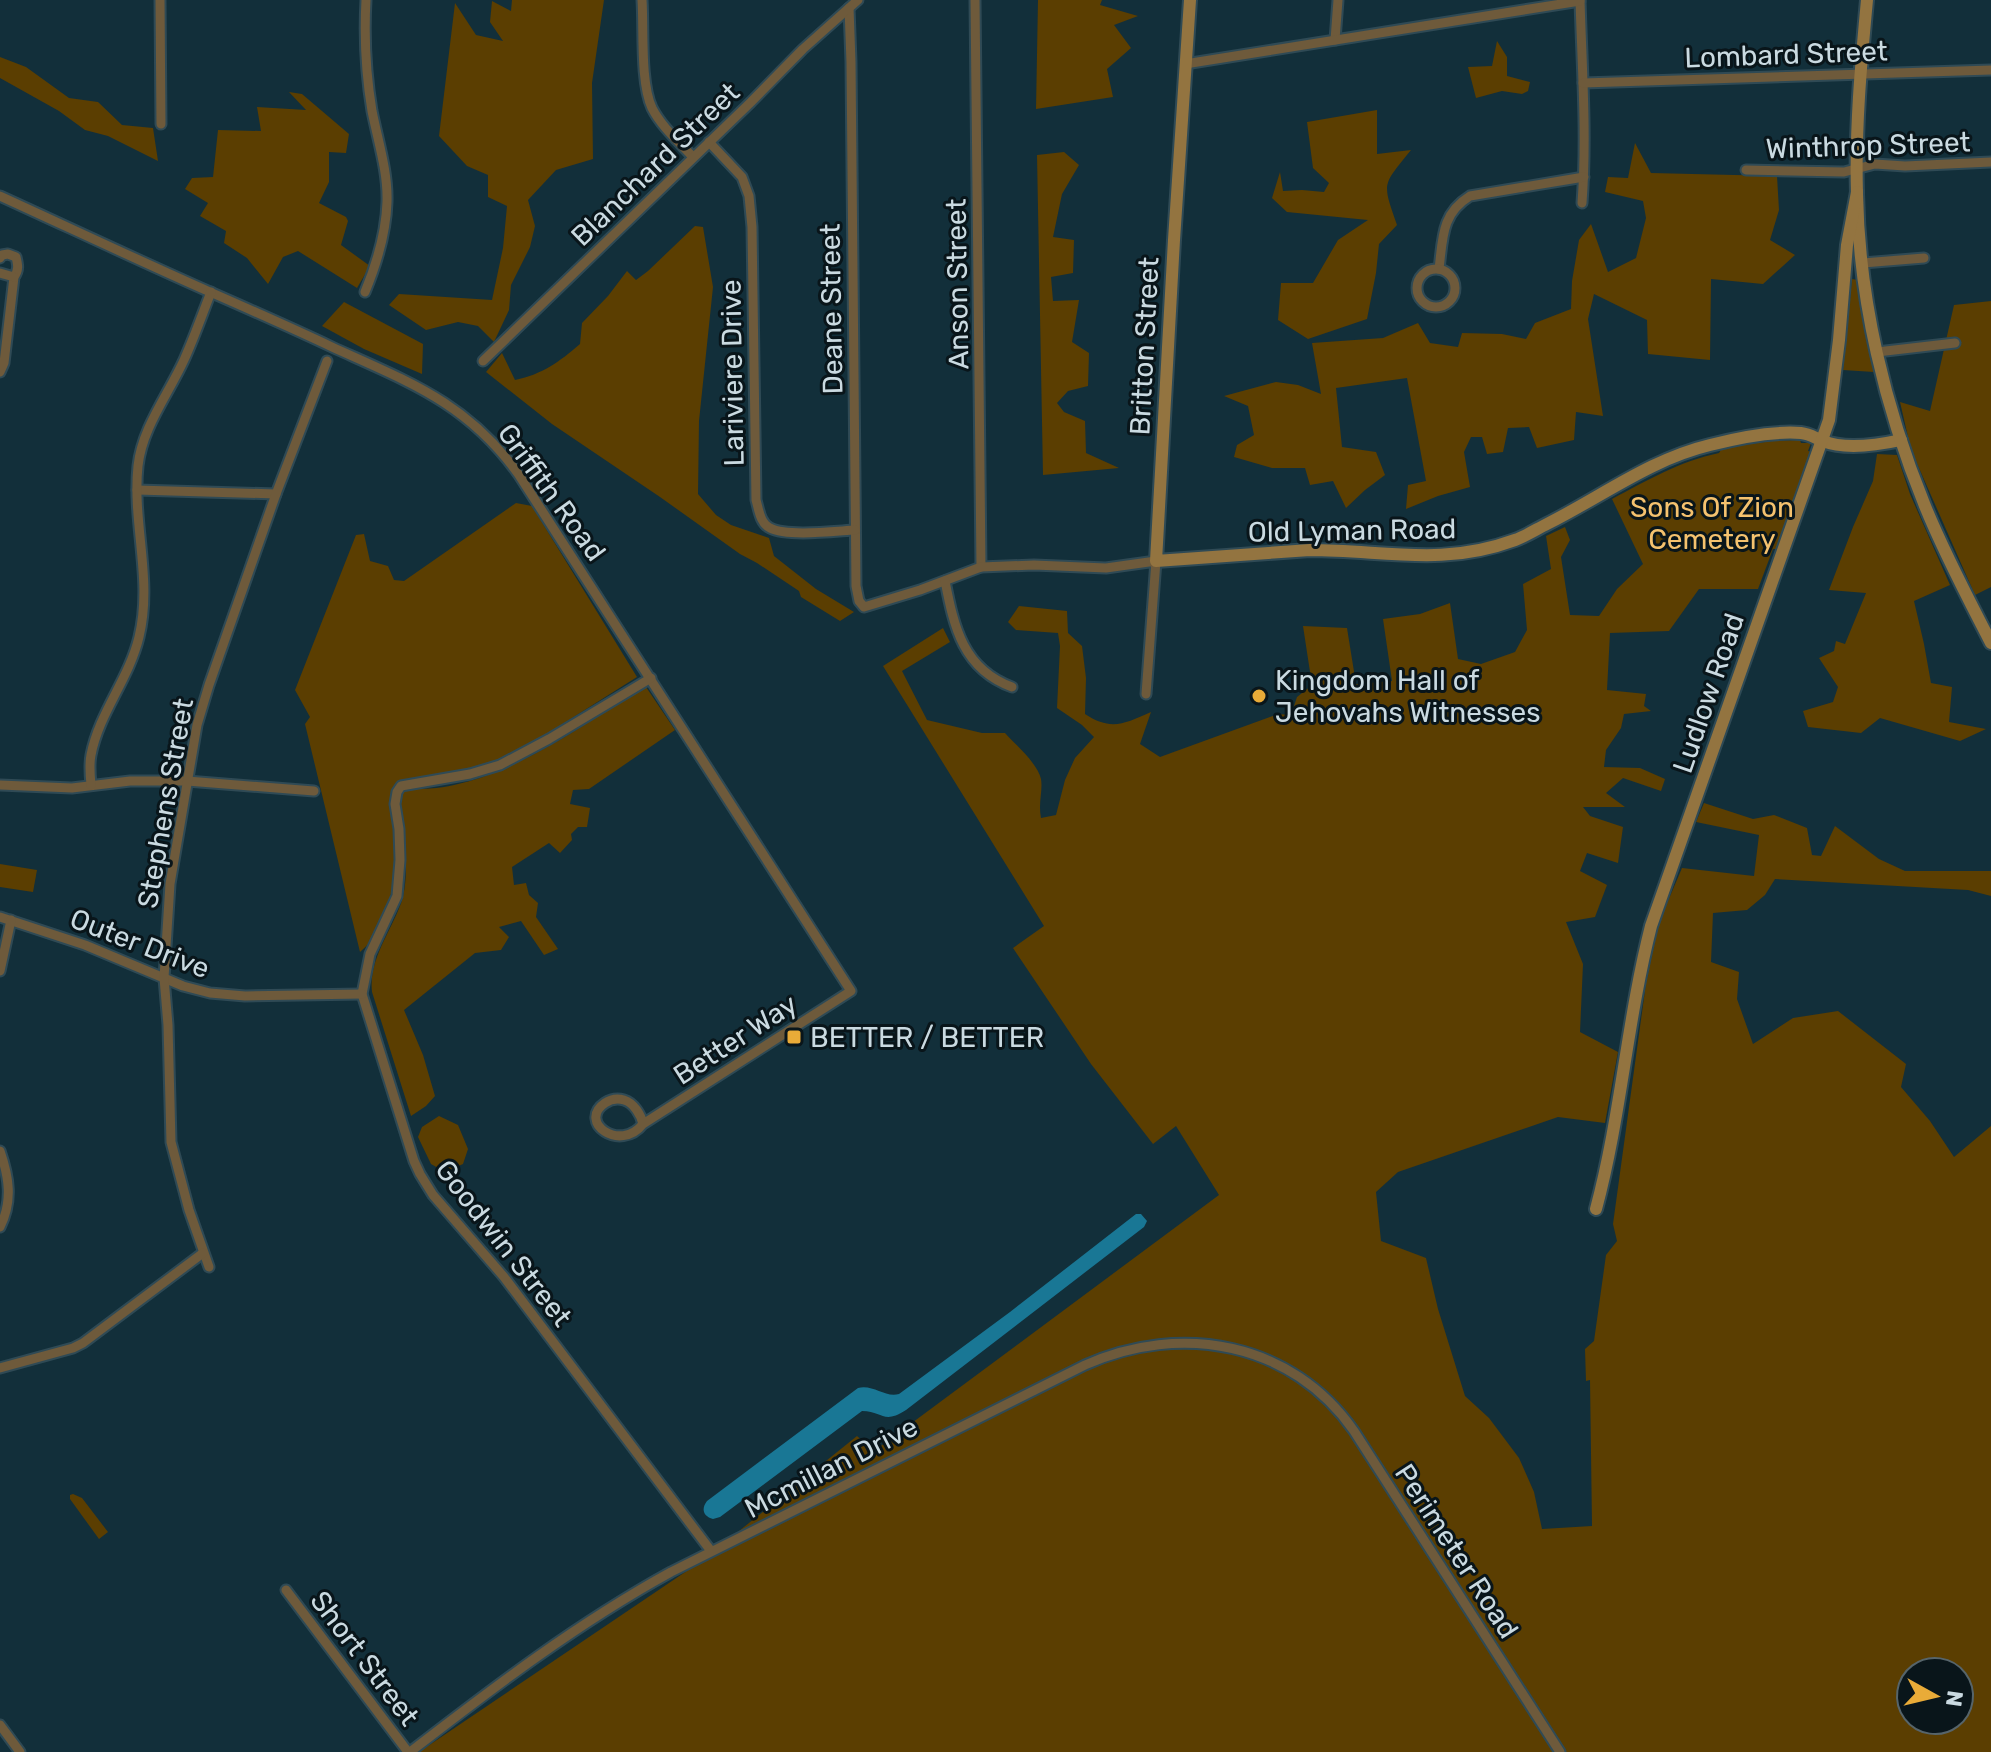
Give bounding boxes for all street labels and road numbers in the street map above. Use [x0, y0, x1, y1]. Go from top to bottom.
street label: Lombard Street [1684, 34, 1888, 75]
street label: Blanchard Street [564, 76, 746, 253]
street label: Winthrop Street [1765, 125, 1971, 166]
street label: Anson Street [940, 198, 975, 370]
street label: Deane Street [814, 223, 849, 395]
street label: Britton Street [1123, 256, 1166, 436]
street label: Lariviere Drive [714, 279, 751, 467]
street label: Griffith Road [491, 417, 612, 567]
street label: Old Lyman Road [1248, 512, 1456, 549]
street label: Ludlow Road [1666, 609, 1751, 777]
street label: Stephens Street [131, 696, 200, 911]
street label: Outer Drive [65, 902, 214, 985]
street label: Better Way [667, 987, 803, 1092]
street label: Goodwin Street [428, 1154, 579, 1333]
street label: Mcmillan Drive [739, 1410, 923, 1525]
street label: Perimeter Road [1388, 1458, 1525, 1645]
street label: Short Street [303, 1585, 426, 1732]

